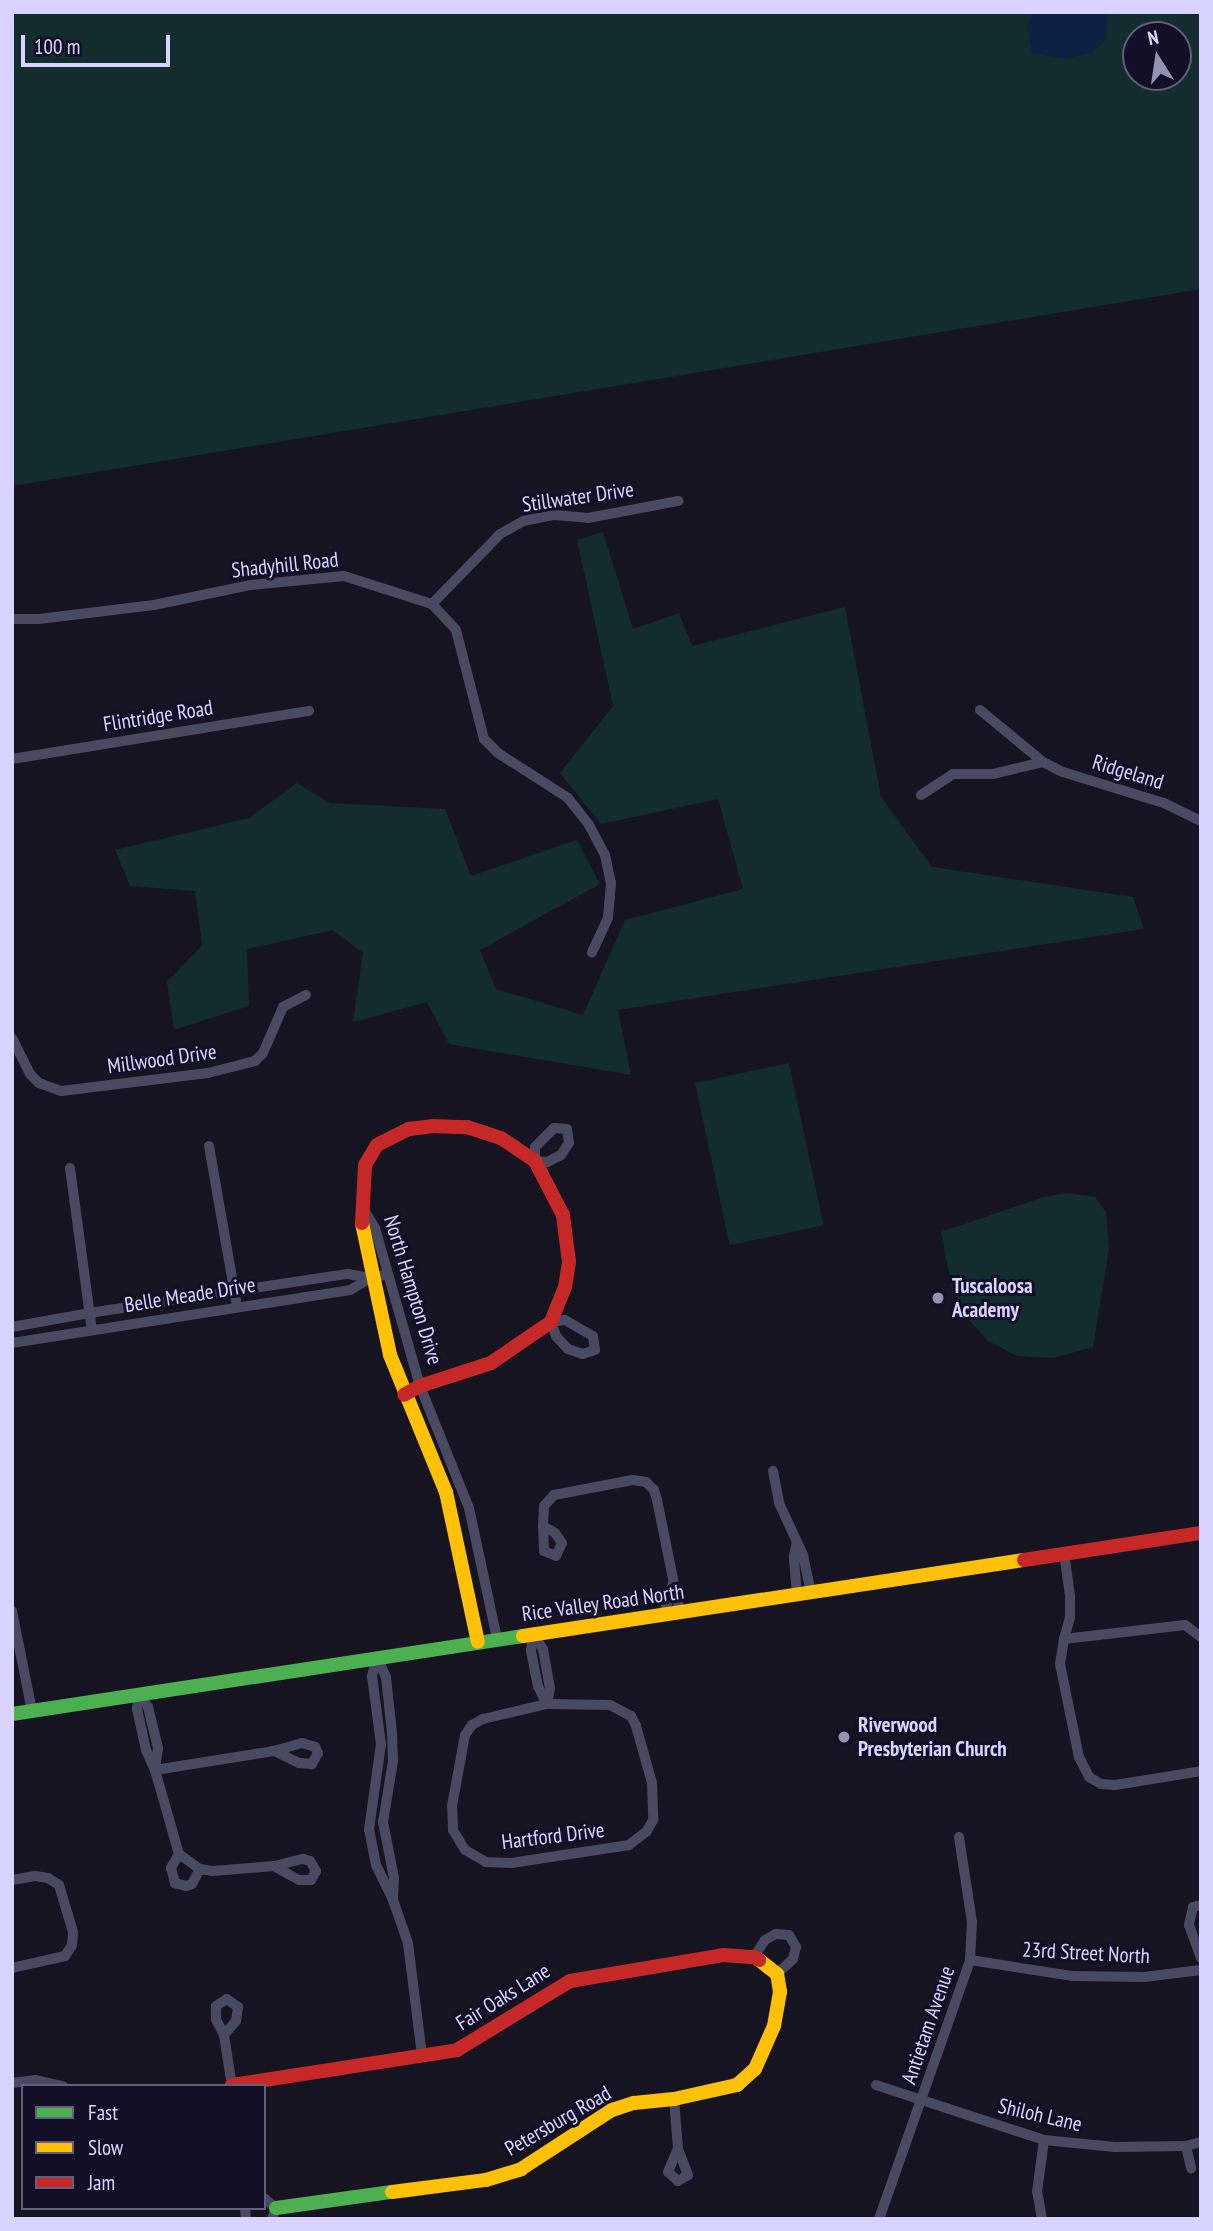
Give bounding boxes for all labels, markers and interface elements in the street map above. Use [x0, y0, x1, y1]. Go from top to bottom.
scale bar [24, 21, 173, 65]
north arrow [1122, 21, 1192, 91]
text: N [1146, 25, 1161, 50]
text: 100 m [34, 33, 80, 60]
street label: Stillwater Drive [521, 477, 635, 517]
street label: Shadyhill Road [230, 547, 340, 583]
street label: Flintridge Road [101, 695, 215, 737]
street label: Ridgeland [1089, 749, 1167, 795]
street label: Millwood Drive [106, 1039, 218, 1079]
street label: North Hampton Drive [378, 1212, 448, 1368]
street label: Belle Meade Drive [123, 1272, 257, 1318]
place label: Tuscaloosa Academy [952, 1273, 1033, 1323]
marker: Tuscaloosa Academy [930, 1290, 946, 1306]
street label: Rice Valley Road North [520, 1579, 686, 1627]
place label: Riverwood Presbyterian Church [858, 1712, 1007, 1762]
marker: Riverwood Presbyterian Church [836, 1729, 852, 1745]
street label: Hartford Drive [500, 1817, 606, 1855]
street label: 23rd Street North [1022, 1937, 1150, 1969]
street label: Fair Oaks Lane [451, 1958, 555, 2036]
street label: Antietam Avenue [896, 1962, 960, 2088]
street label: Petersburg Road [501, 2081, 615, 2161]
legend [21, 2084, 266, 2210]
street label: Shiloh Lane [996, 2093, 1084, 2137]
text: Fast [88, 2099, 118, 2126]
text: Slow [88, 2134, 123, 2161]
text: Jam [88, 2169, 115, 2196]

